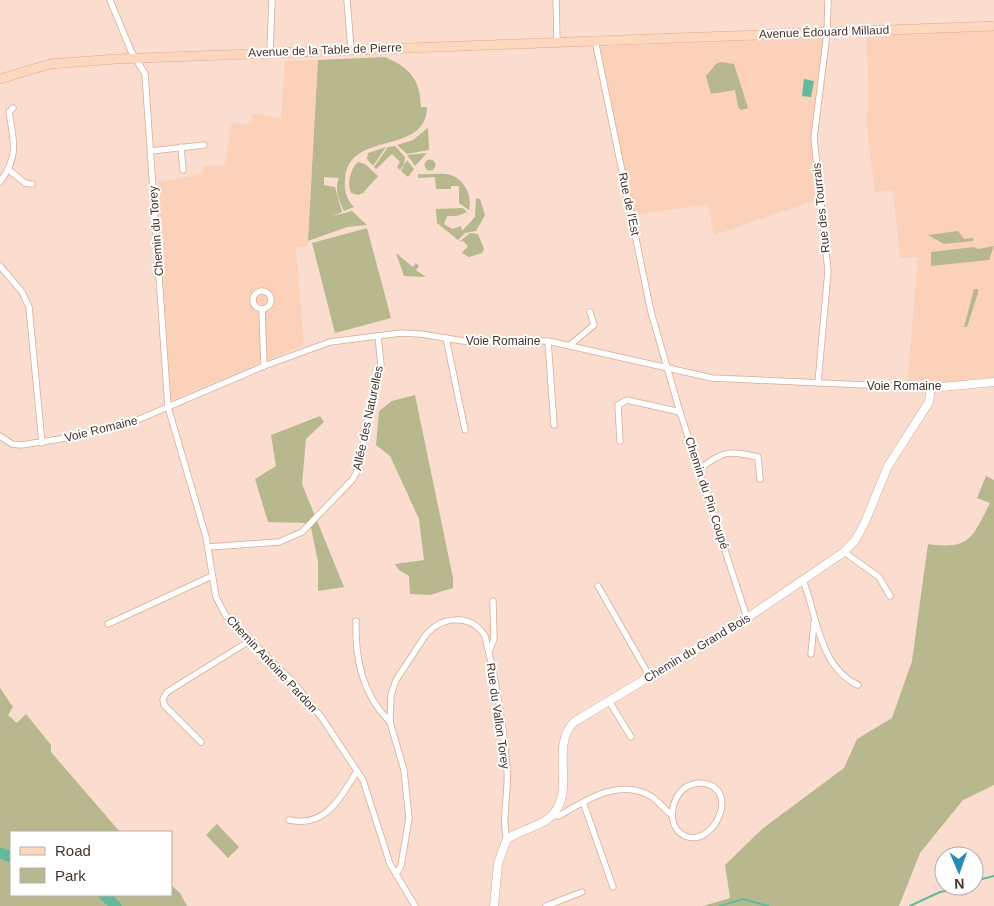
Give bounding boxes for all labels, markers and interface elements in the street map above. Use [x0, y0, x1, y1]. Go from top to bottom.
street label: Avenue Édouard Millaud [758, 22, 889, 41]
street label: Avenue de la Table de Pierre [248, 40, 402, 60]
street label: Rue des Tourrais [809, 162, 833, 254]
street label: Rue de l'Est [615, 171, 643, 238]
street label: Chemin du Torey [146, 185, 166, 277]
street label: Voie Romaine [466, 334, 541, 348]
street label: Allée des Naturelles [350, 364, 386, 472]
street label: Voie Romaine [867, 379, 942, 393]
street label: Voie Romaine [63, 413, 139, 445]
street label: Chemin du Pin Coupé [682, 435, 732, 551]
street label: Chemin du Grand Bois [641, 611, 753, 685]
street label: Chemin Antoine Pardon [224, 613, 320, 715]
street label: Rue du Vallon Torey [484, 662, 512, 770]
legend [10, 831, 172, 896]
text: Road [55, 842, 91, 859]
north arrow [934, 846, 984, 896]
text: Park [55, 867, 86, 884]
text: N [954, 876, 965, 892]

